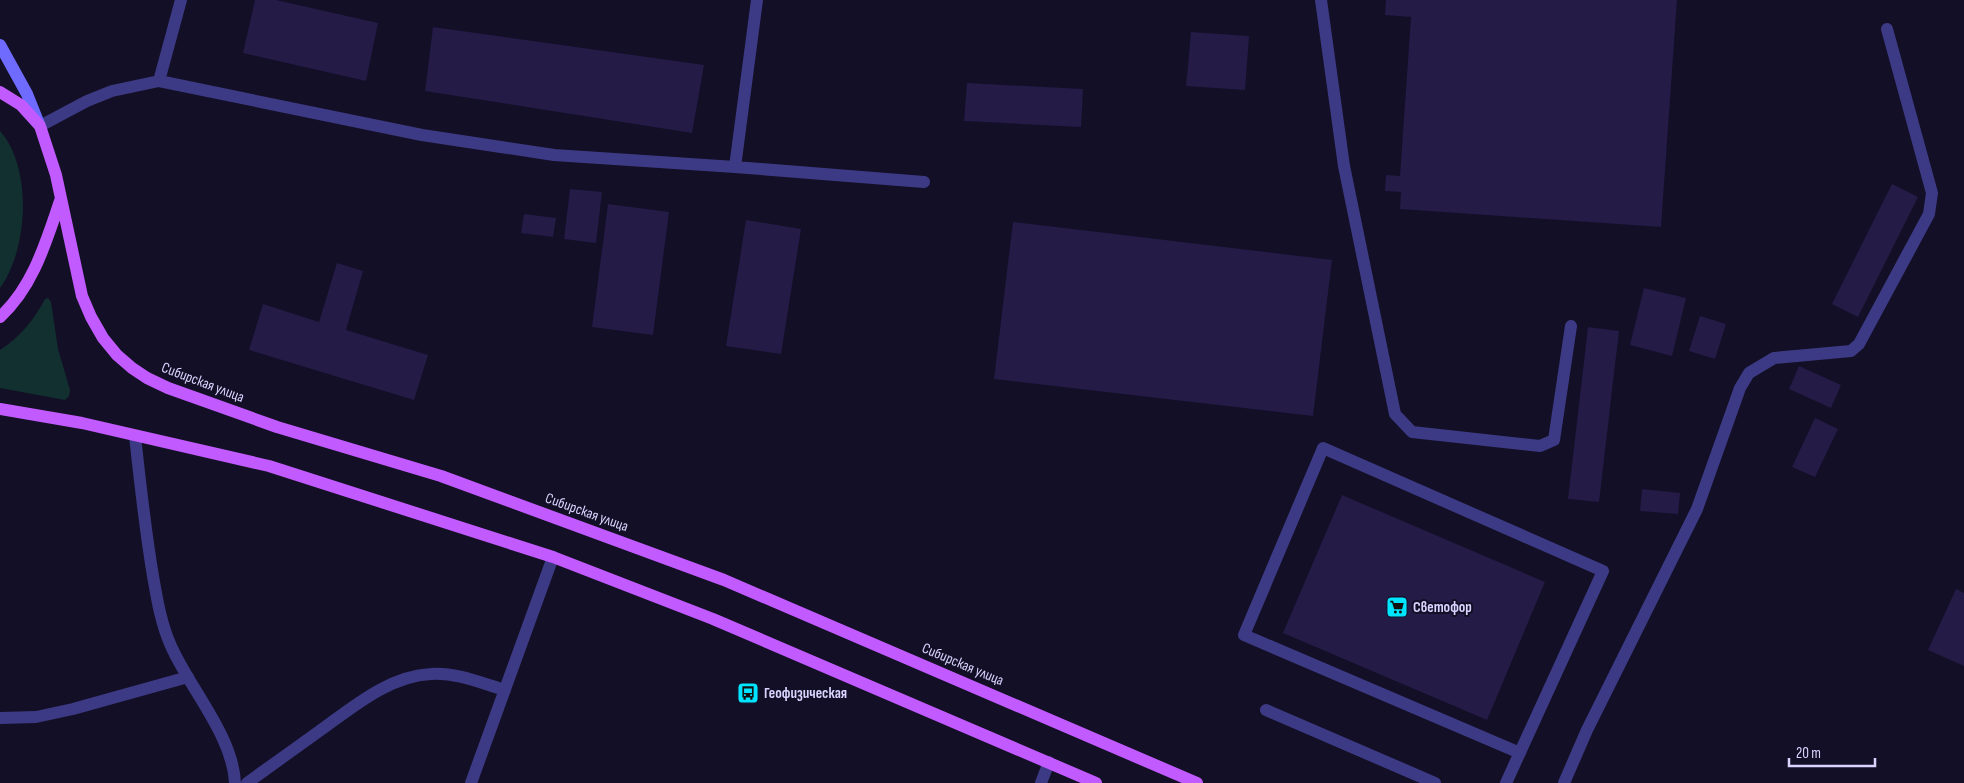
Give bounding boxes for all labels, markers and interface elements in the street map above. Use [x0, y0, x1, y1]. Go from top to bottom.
street label: Сибирская улица [159, 358, 247, 407]
street label: Сибирская улица [543, 489, 631, 536]
supermarket icon: Светофор [1385, 595, 1409, 619]
place label: Светофор [1413, 598, 1472, 617]
street label: Сибирская улица [919, 639, 1007, 690]
bus stop icon: Геофизическая [736, 681, 760, 705]
place label: Геофизическая [764, 684, 847, 703]
scale bar [1789, 736, 1875, 768]
text: 20 m [1796, 744, 1821, 763]

